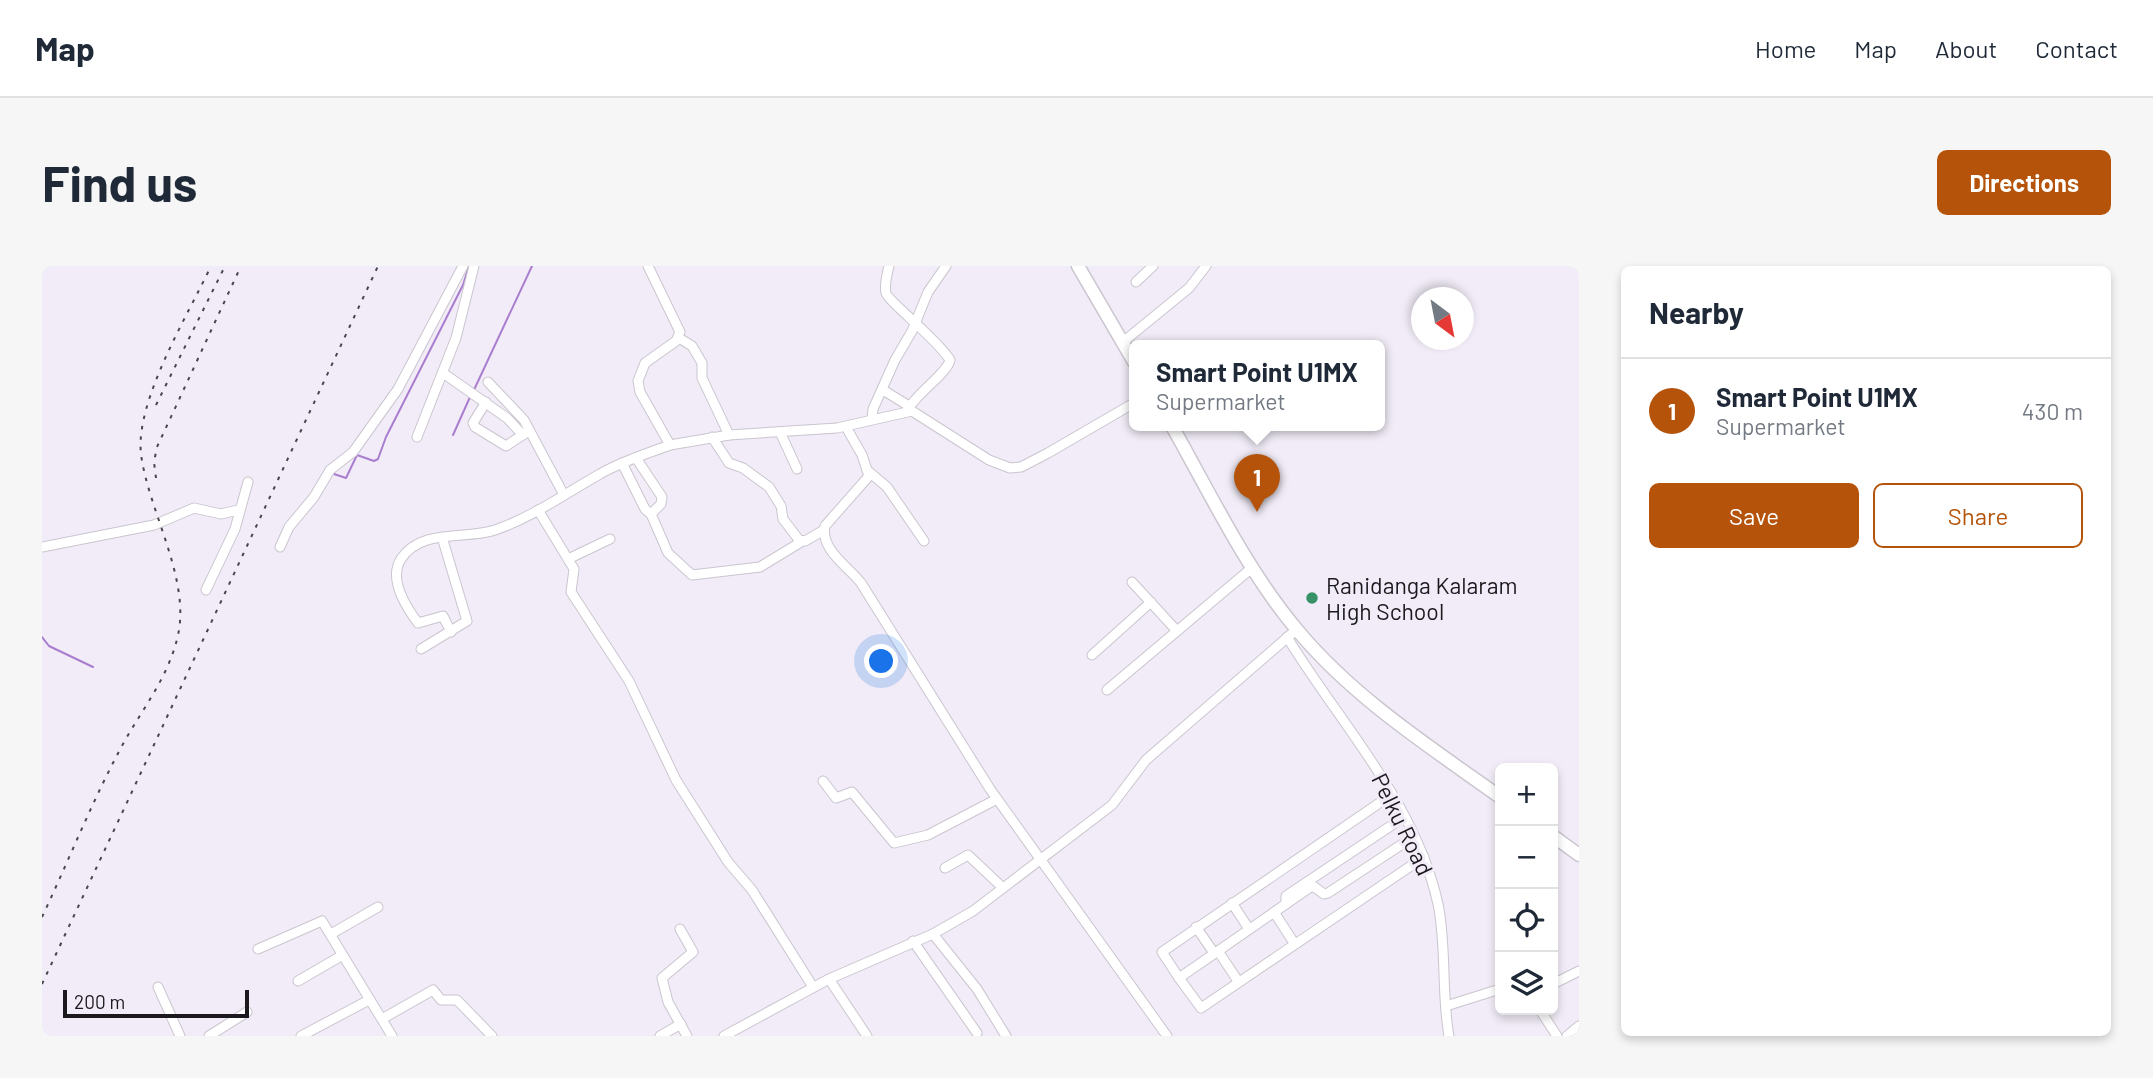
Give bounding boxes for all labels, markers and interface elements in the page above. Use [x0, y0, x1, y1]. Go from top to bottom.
text: Map [35, 28, 95, 68]
text: Home [1755, 34, 1816, 63]
text: Map [1854, 34, 1897, 63]
text: About [1935, 34, 1997, 63]
text: Contact [2035, 34, 2118, 63]
button: Directions [1937, 150, 2111, 215]
text: Find us [42, 153, 197, 212]
north arrow [1411, 287, 1474, 350]
text: Nearby [1649, 294, 1744, 330]
popup [1129, 340, 1385, 431]
text: Smart Point U1MX [1156, 356, 1358, 387]
text: Smart Point U1MX [1716, 381, 1918, 412]
text: Supermarket [1156, 387, 1286, 415]
text: 1 [1668, 397, 1676, 425]
text: 430 m [2022, 397, 2083, 425]
text: Supermarket [1716, 412, 1846, 440]
pin: 1 [1234, 454, 1280, 512]
button: Save [1649, 483, 1859, 548]
button: Share [1873, 483, 2083, 548]
place label: Ranidanga Kalaram High School [1326, 571, 1517, 625]
marker: Ranidanga Kalaram High School [1304, 590, 1320, 606]
your location [864, 644, 898, 678]
map controls [1495, 763, 1558, 1015]
button: + [1495, 763, 1558, 826]
street label: Pelku Road [1366, 768, 1440, 880]
button: − [1495, 826, 1558, 889]
button: locate [1495, 889, 1558, 952]
button: layers [1495, 952, 1558, 1015]
scale bar [63, 987, 248, 1019]
text: 200 m [74, 990, 125, 1013]

